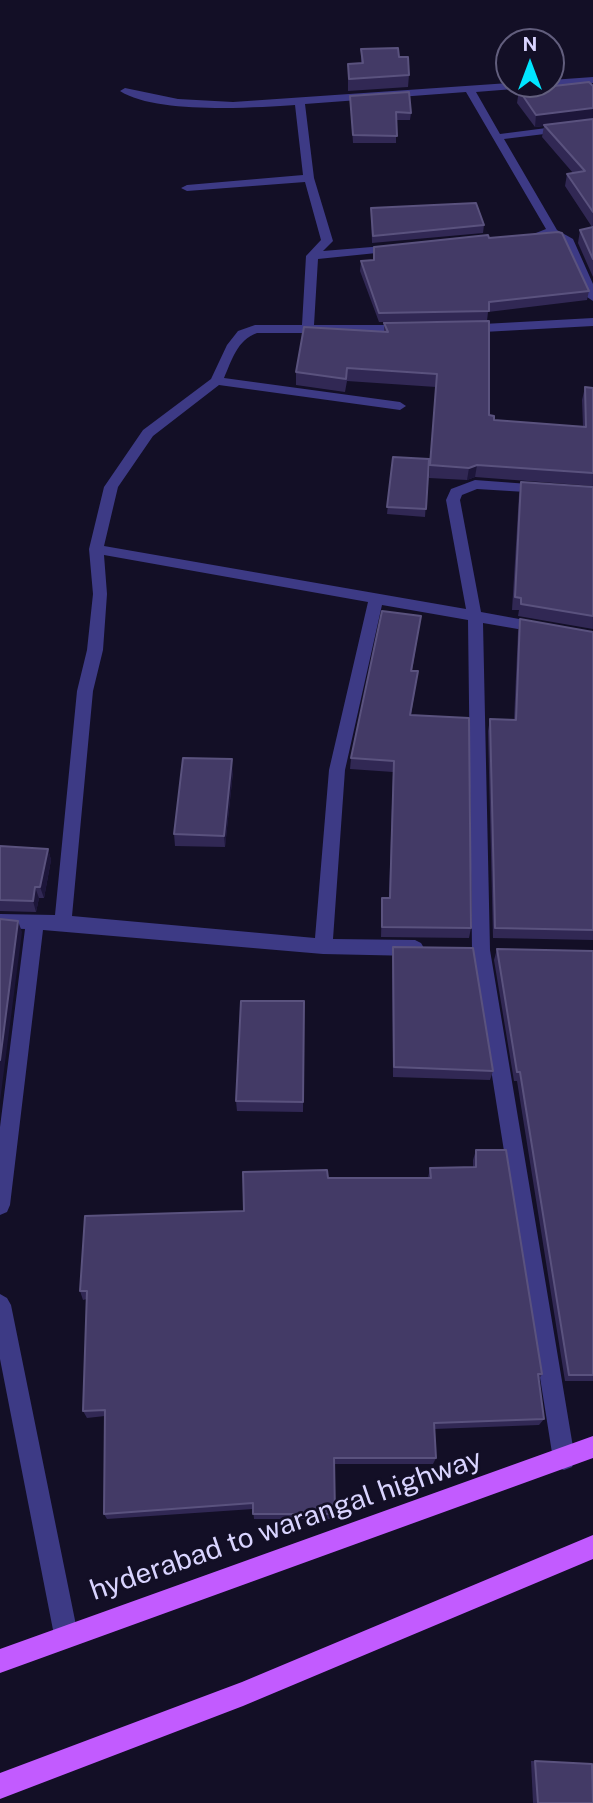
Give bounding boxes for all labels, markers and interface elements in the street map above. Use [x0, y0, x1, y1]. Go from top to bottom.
north arrow [495, 28, 565, 98]
text: N [523, 33, 537, 55]
street label: hyderabad to warangal highway [86, 1442, 486, 1608]

